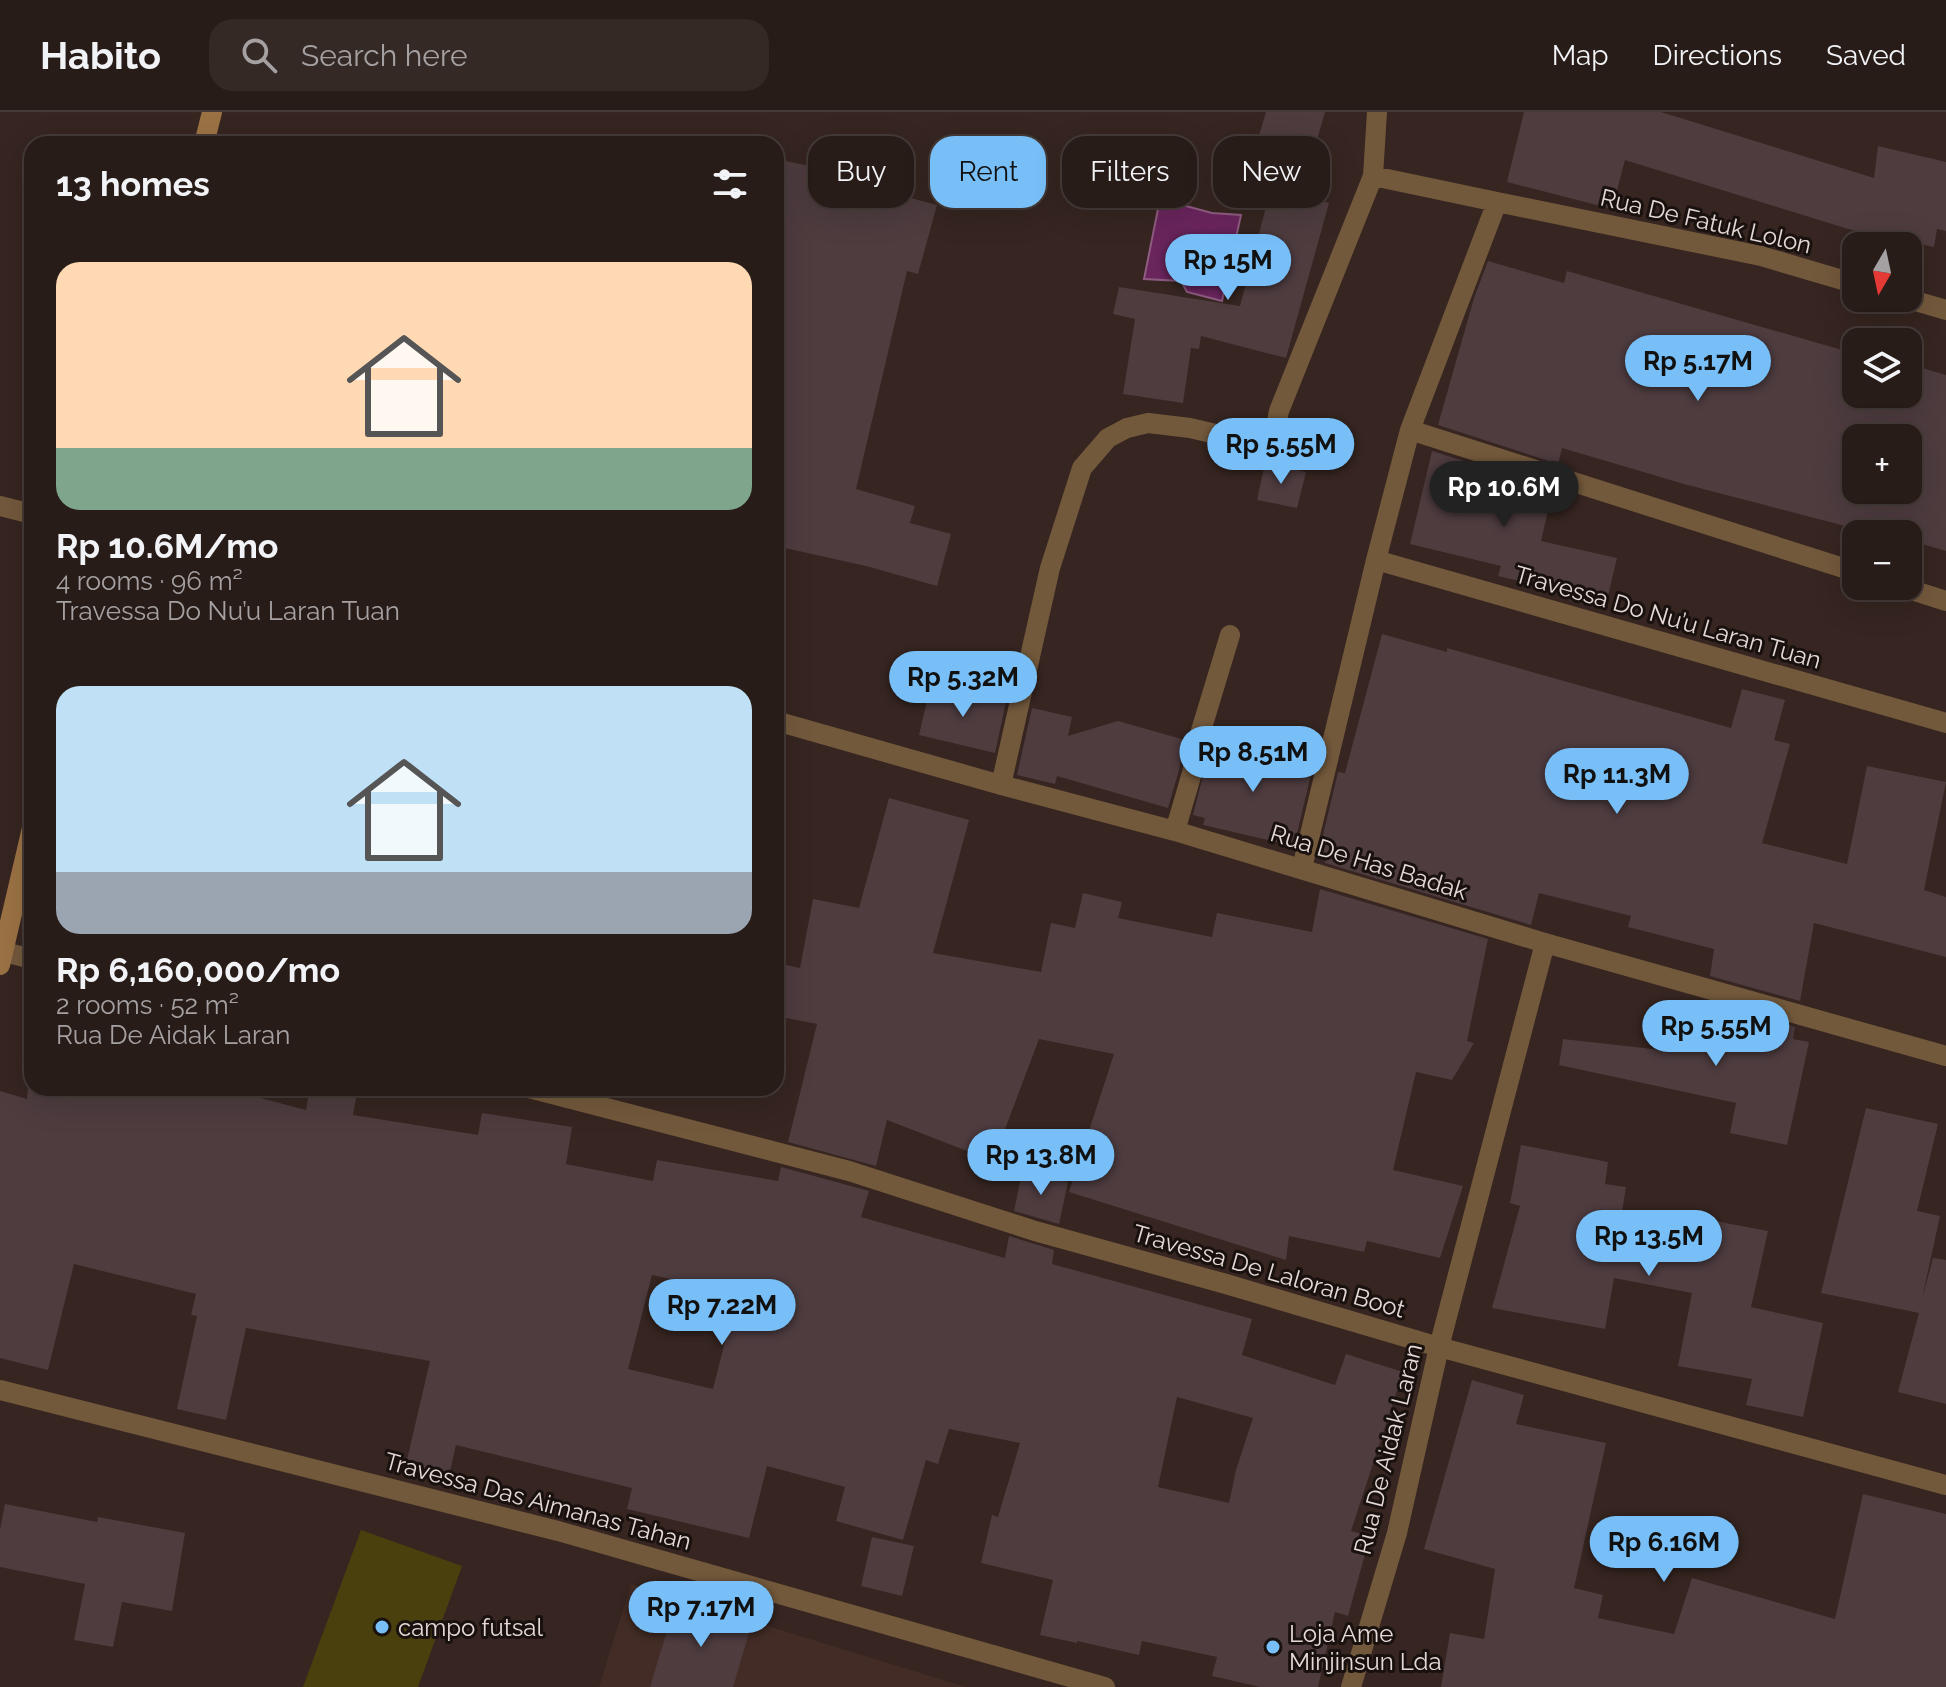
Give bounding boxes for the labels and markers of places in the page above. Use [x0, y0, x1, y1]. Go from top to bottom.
pin: Rp 15M [1163, 234, 1293, 302]
pin: Rp 5.17M [1615, 335, 1781, 403]
pin: Rp 5.55M [1198, 418, 1364, 486]
pin: Rp 10.6M [1421, 461, 1587, 529]
pin: Rp 5.32M [880, 651, 1046, 719]
pin: Rp 8.51M [1170, 726, 1336, 794]
pin: Rp 11.3M [1534, 748, 1700, 816]
pin: Rp 5.55M [1633, 1000, 1799, 1068]
pin: Rp 13.8M [958, 1129, 1124, 1197]
pin: Rp 13.5M [1566, 1210, 1732, 1278]
pin: Rp 7.22M [639, 1279, 805, 1347]
pin: Rp 6.16M [1581, 1516, 1747, 1584]
pin: Rp 7.17M [618, 1581, 784, 1649]
place label: campo futsal [398, 1613, 543, 1642]
marker: campo futsal [373, 1618, 391, 1636]
place label: Loja Ame Minjinsun Lda [1289, 1619, 1442, 1676]
marker: Loja Ame Minjinsun Lda [1264, 1638, 1282, 1656]

